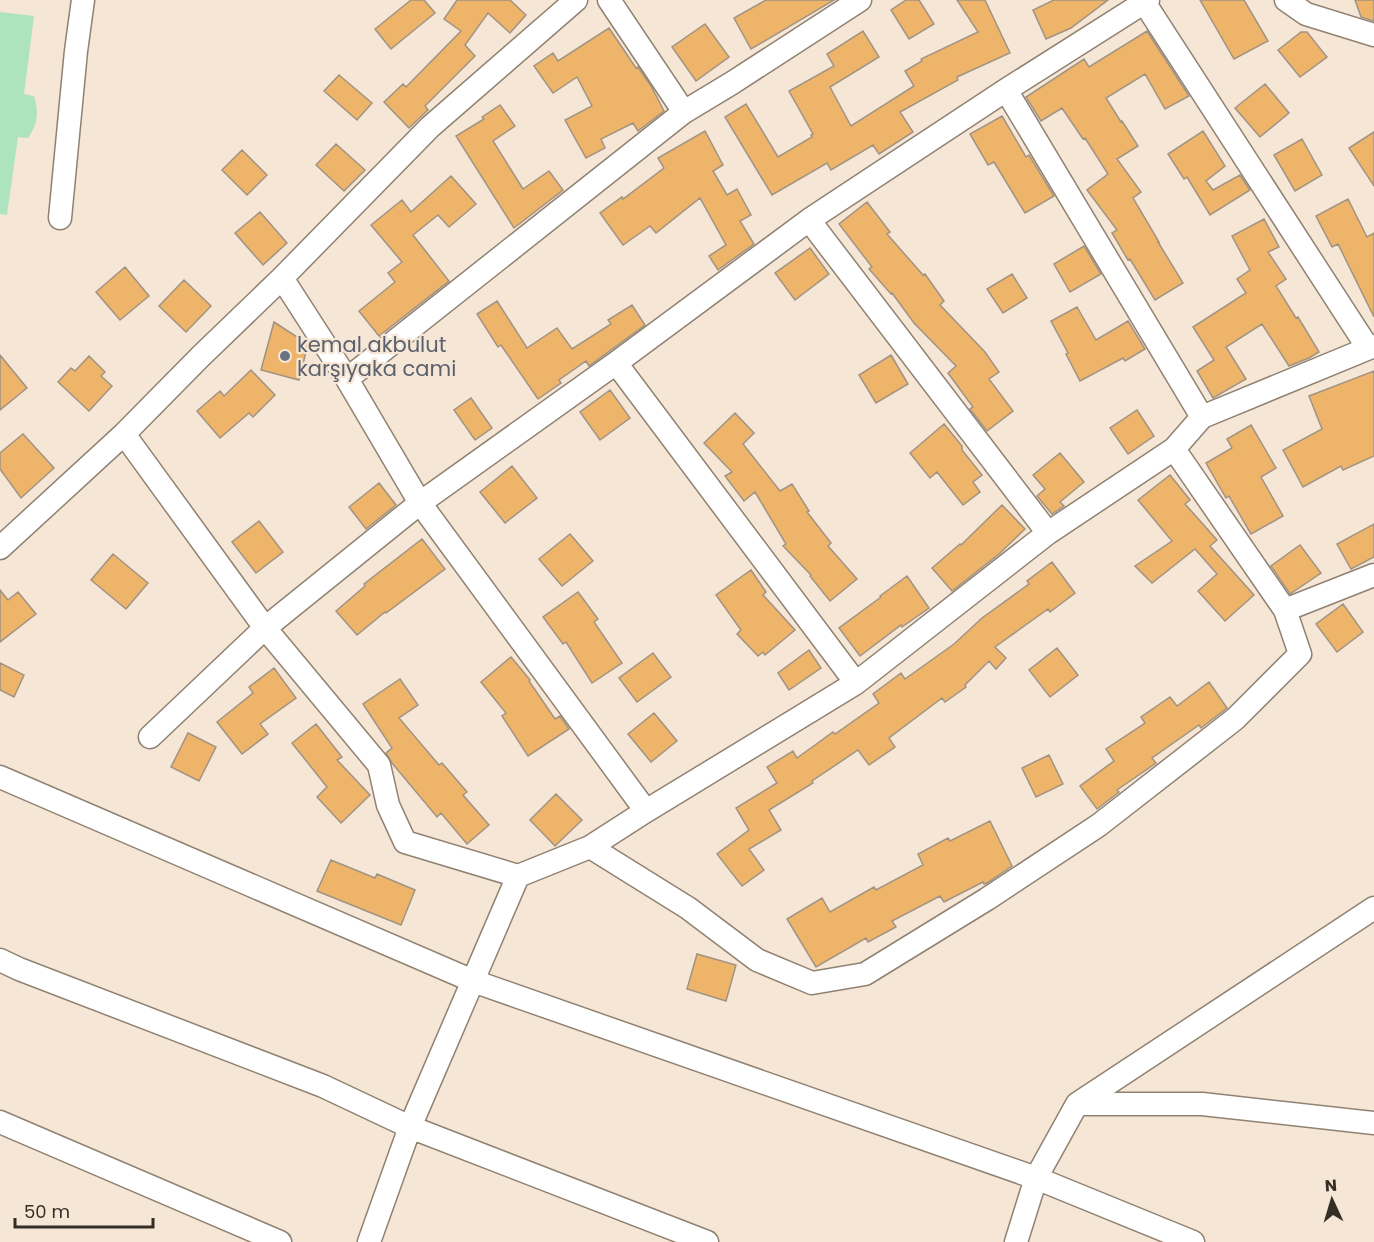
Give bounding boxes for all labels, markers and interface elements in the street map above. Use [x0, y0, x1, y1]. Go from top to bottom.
place label: kemal akbulut karşıyaka cami [297, 330, 456, 383]
marker: kemal akbulut karşıyaka cami [278, 349, 292, 363]
north arrow [1302, 1170, 1362, 1230]
text: N [1324, 1174, 1338, 1197]
scale bar [15, 1191, 153, 1229]
text: 50 m [24, 1199, 70, 1224]

